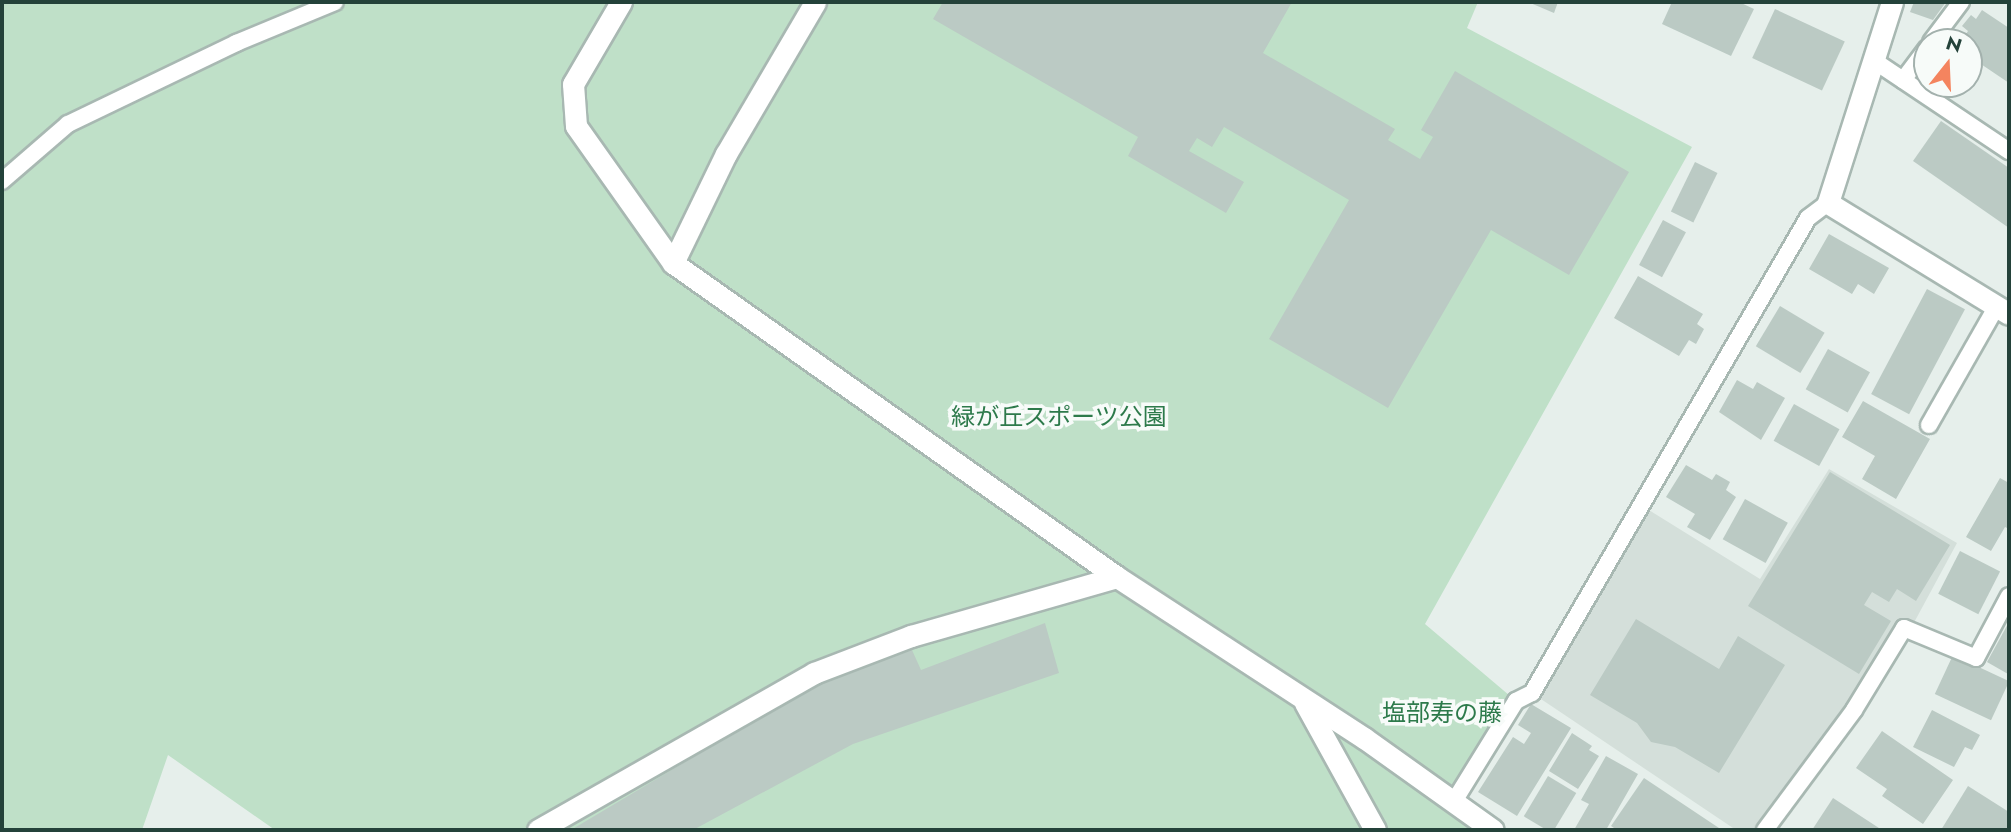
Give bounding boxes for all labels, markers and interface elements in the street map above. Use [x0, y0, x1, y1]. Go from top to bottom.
north arrow [1913, 28, 1983, 98]
text: N [1943, 29, 1965, 60]
park label: 緑が丘スポーツ公園 [951, 403, 1167, 431]
park label: 塩部寿の藤 [1382, 699, 1502, 727]

